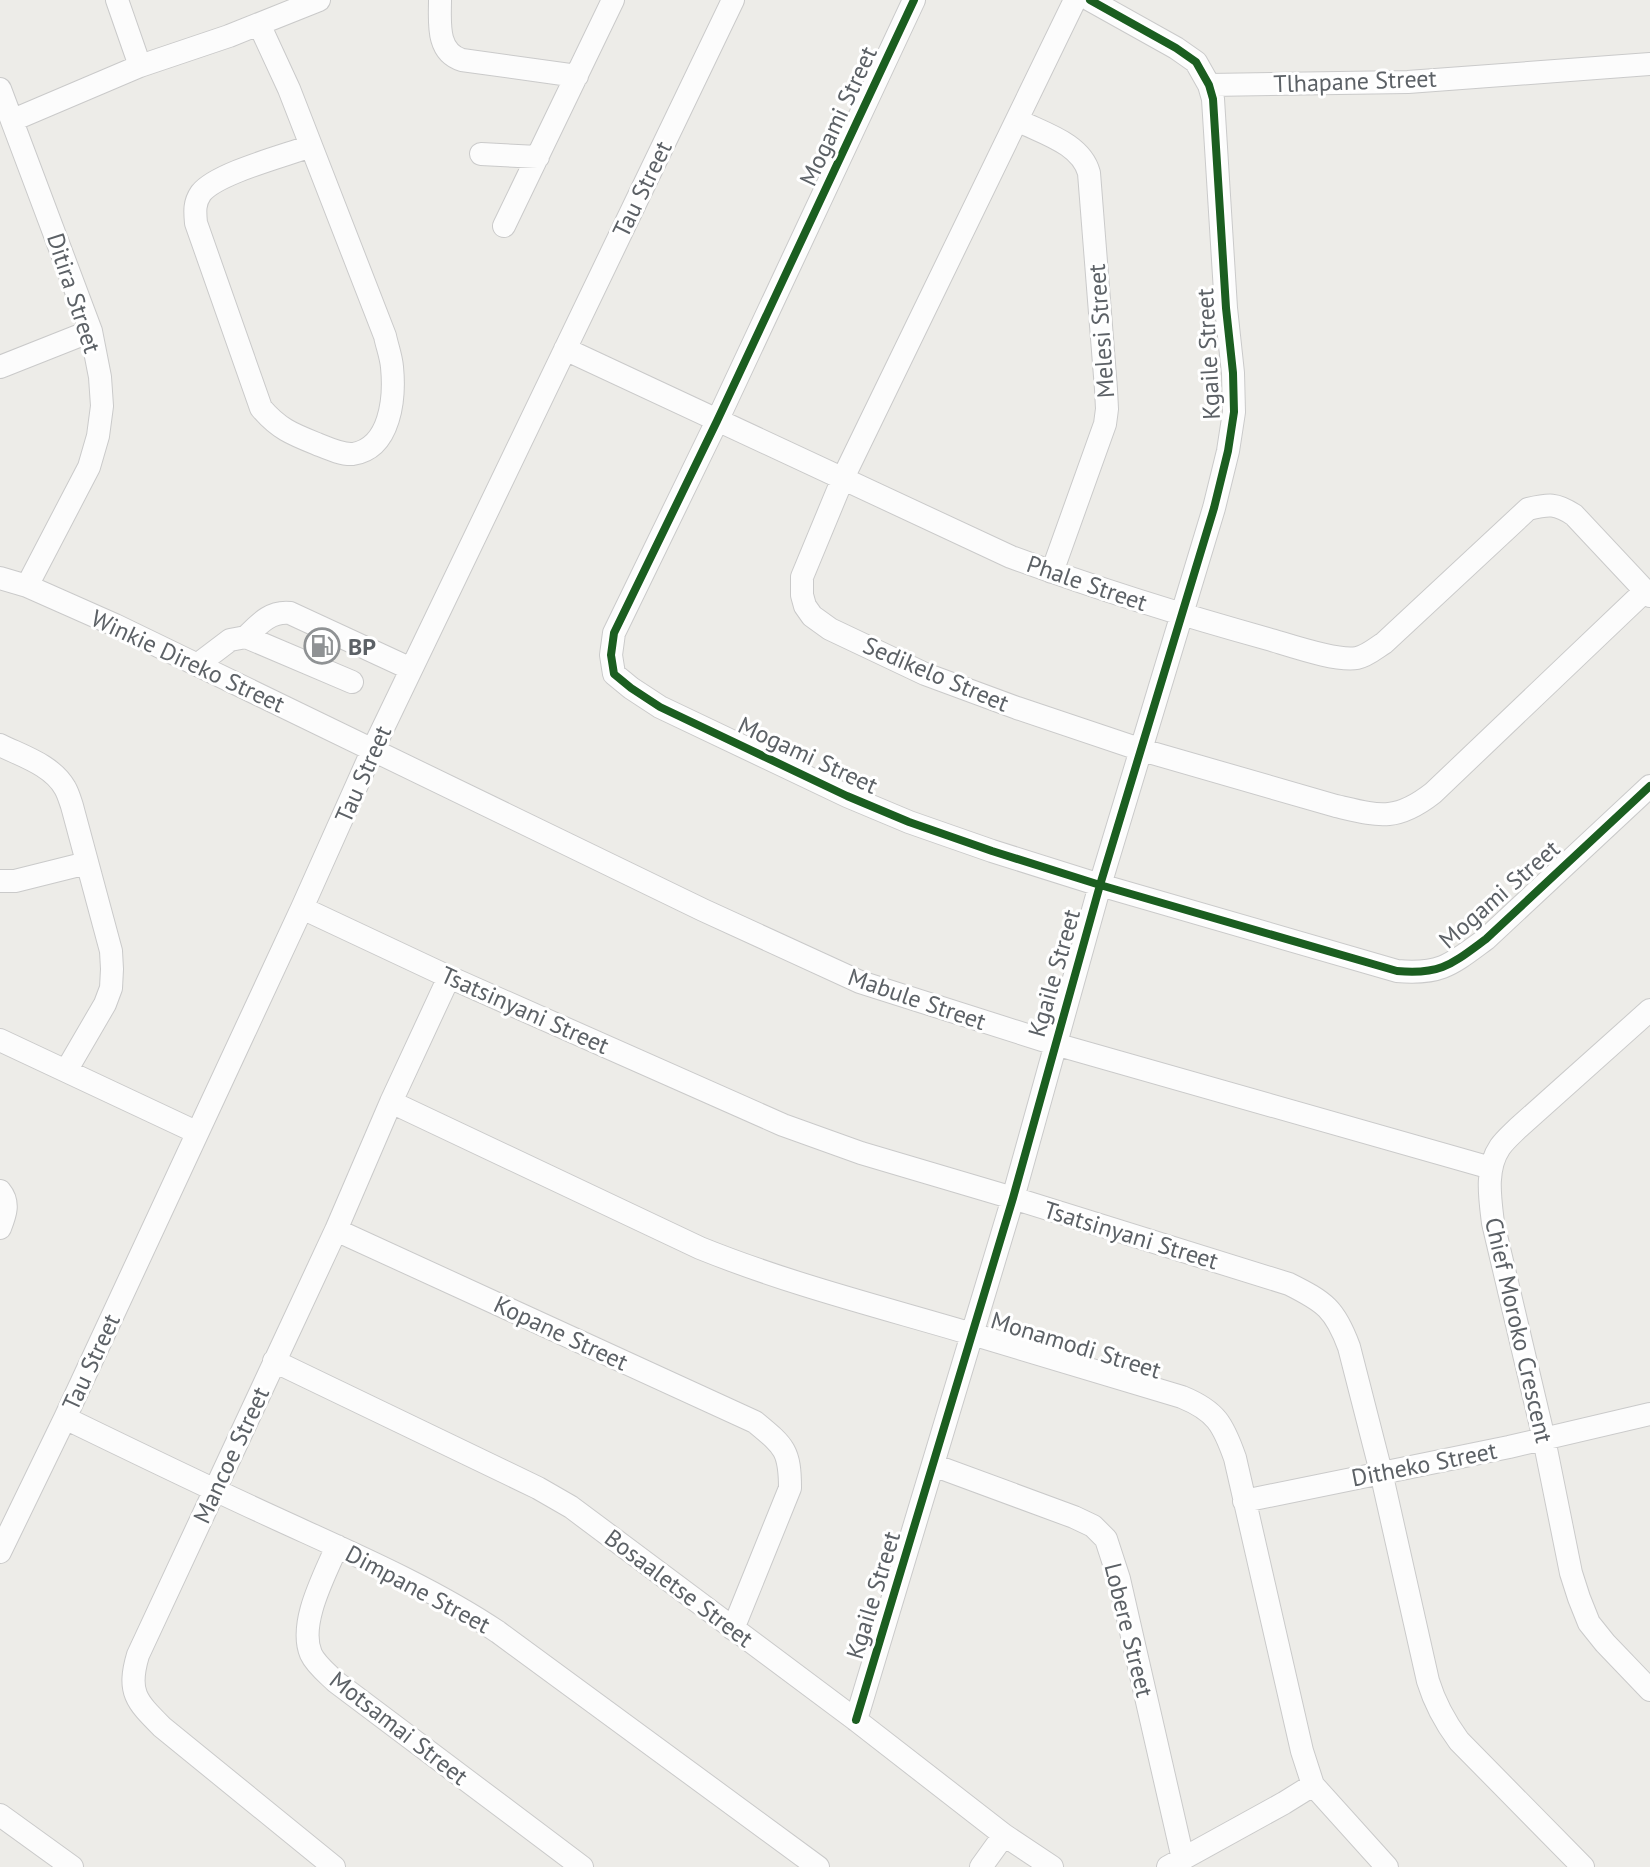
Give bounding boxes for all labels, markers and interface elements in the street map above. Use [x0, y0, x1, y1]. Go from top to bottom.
street label: Mogami Street [792, 41, 884, 191]
street label: Tlhapane Street [1273, 63, 1437, 99]
street label: Tau Street [605, 136, 679, 242]
street label: Ditira Street [40, 229, 108, 357]
street label: Melesi Street [1081, 263, 1121, 399]
street label: Kgaile Street [1189, 287, 1227, 421]
street label: Phale Street [1023, 548, 1151, 618]
street label: Winkie Direko Street [86, 603, 290, 719]
fuel station icon: BP [303, 627, 341, 665]
street label: Sedikelo Street [858, 629, 1014, 719]
place label: BP [348, 631, 376, 662]
street label: Mogami Street [733, 709, 883, 801]
street label: Tau Street [328, 720, 398, 828]
street label: Mogami Street [1432, 833, 1566, 955]
street label: Kgaile Street [1021, 905, 1087, 1041]
street label: Tsatsinyani Street [436, 959, 614, 1061]
street label: Mabule Street [844, 961, 990, 1037]
street label: Tsatsinyani Street [1040, 1194, 1222, 1276]
street label: Chief Moroko Crescent [1478, 1214, 1560, 1446]
street label: Kopane Street [489, 1288, 633, 1378]
street label: Monamodi Street [987, 1304, 1165, 1386]
street label: Tau Street [55, 1309, 127, 1415]
street label: Mancoe Street [186, 1382, 276, 1528]
street label: Ditheko Street [1349, 1435, 1499, 1493]
street label: Bosaaletse Street [599, 1522, 759, 1654]
street label: Kgaile Street [839, 1528, 907, 1662]
street label: Dimpane Street [340, 1538, 496, 1640]
street label: Lobere Street [1097, 1560, 1161, 1700]
street label: Motsamai Street [323, 1664, 475, 1792]

